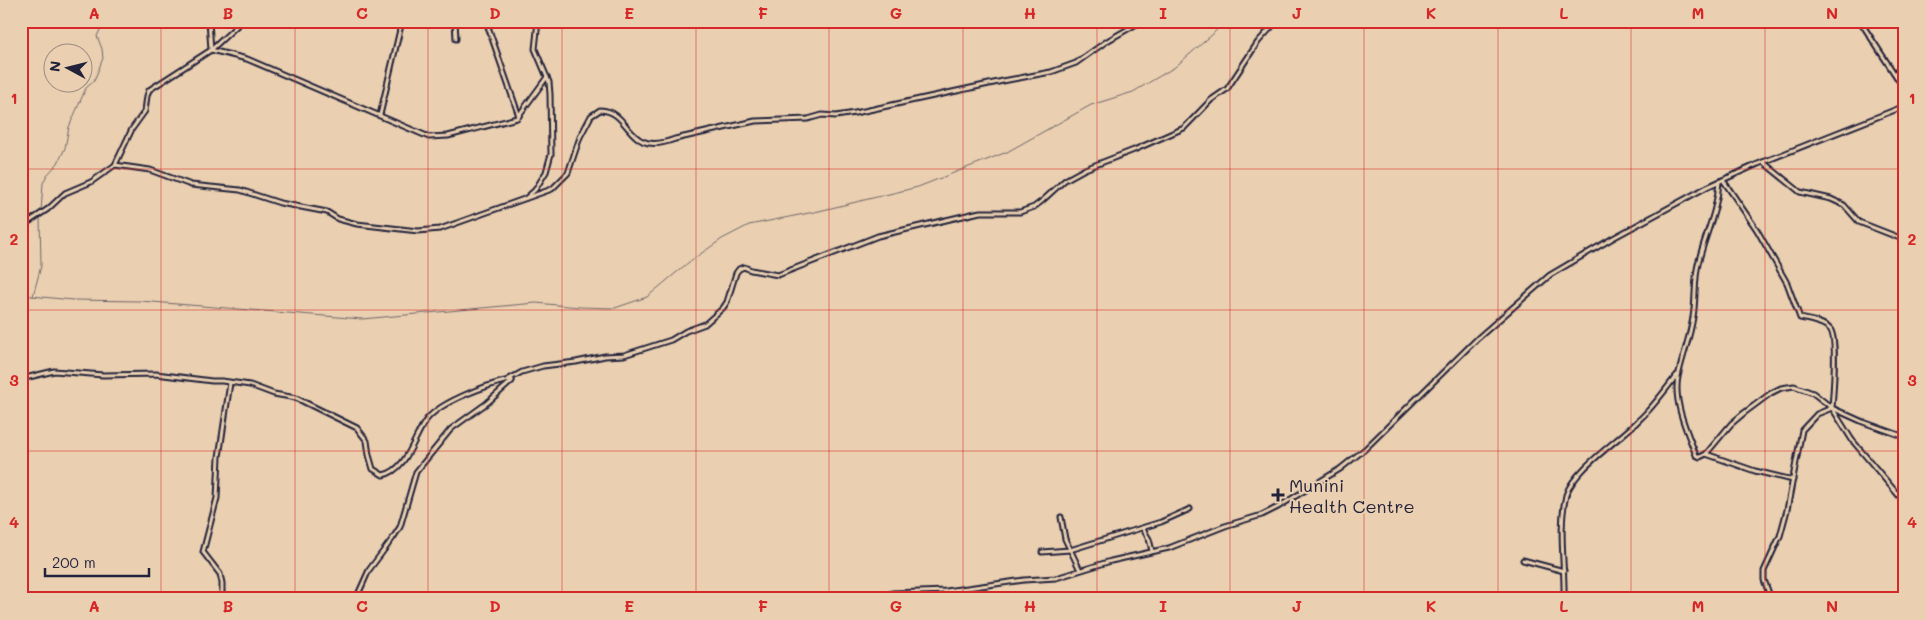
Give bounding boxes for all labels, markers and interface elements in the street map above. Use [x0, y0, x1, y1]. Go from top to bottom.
text: A [88, 2, 100, 23]
text: B [223, 2, 233, 23]
text: C [356, 2, 368, 23]
text: D [489, 2, 501, 23]
text: E [624, 2, 634, 23]
text: F [758, 2, 768, 23]
text: G [890, 2, 902, 23]
text: H [1024, 2, 1036, 23]
text: I [1159, 2, 1167, 23]
text: J [1292, 2, 1302, 23]
text: K [1426, 2, 1436, 23]
text: L [1559, 2, 1569, 23]
text: M [1692, 2, 1704, 23]
text: N [1826, 2, 1838, 23]
north arrow [42, 42, 92, 92]
text: N [45, 60, 65, 73]
text: 1 [10, 87, 18, 108]
text: 1 [1908, 87, 1916, 108]
text: 2 [10, 228, 19, 249]
text: 2 [1908, 228, 1917, 249]
text: 3 [9, 369, 19, 390]
text: 3 [1907, 369, 1917, 390]
place label: Munini Health Centre [1289, 473, 1415, 518]
marker: Munini Health Centre [1271, 488, 1285, 502]
text: 4 [9, 511, 19, 532]
text: 4 [1907, 511, 1917, 532]
scale bar [45, 545, 149, 577]
text: 200 m [52, 552, 96, 572]
text: A [88, 595, 100, 616]
text: B [223, 595, 233, 616]
text: C [356, 595, 368, 616]
text: D [489, 595, 501, 616]
text: E [624, 595, 634, 616]
text: F [758, 595, 768, 616]
text: G [890, 595, 902, 616]
text: H [1024, 595, 1036, 616]
text: I [1159, 595, 1167, 616]
text: J [1292, 595, 1302, 616]
text: K [1426, 595, 1436, 616]
text: L [1559, 595, 1569, 616]
text: M [1692, 595, 1704, 616]
text: N [1826, 595, 1838, 616]

